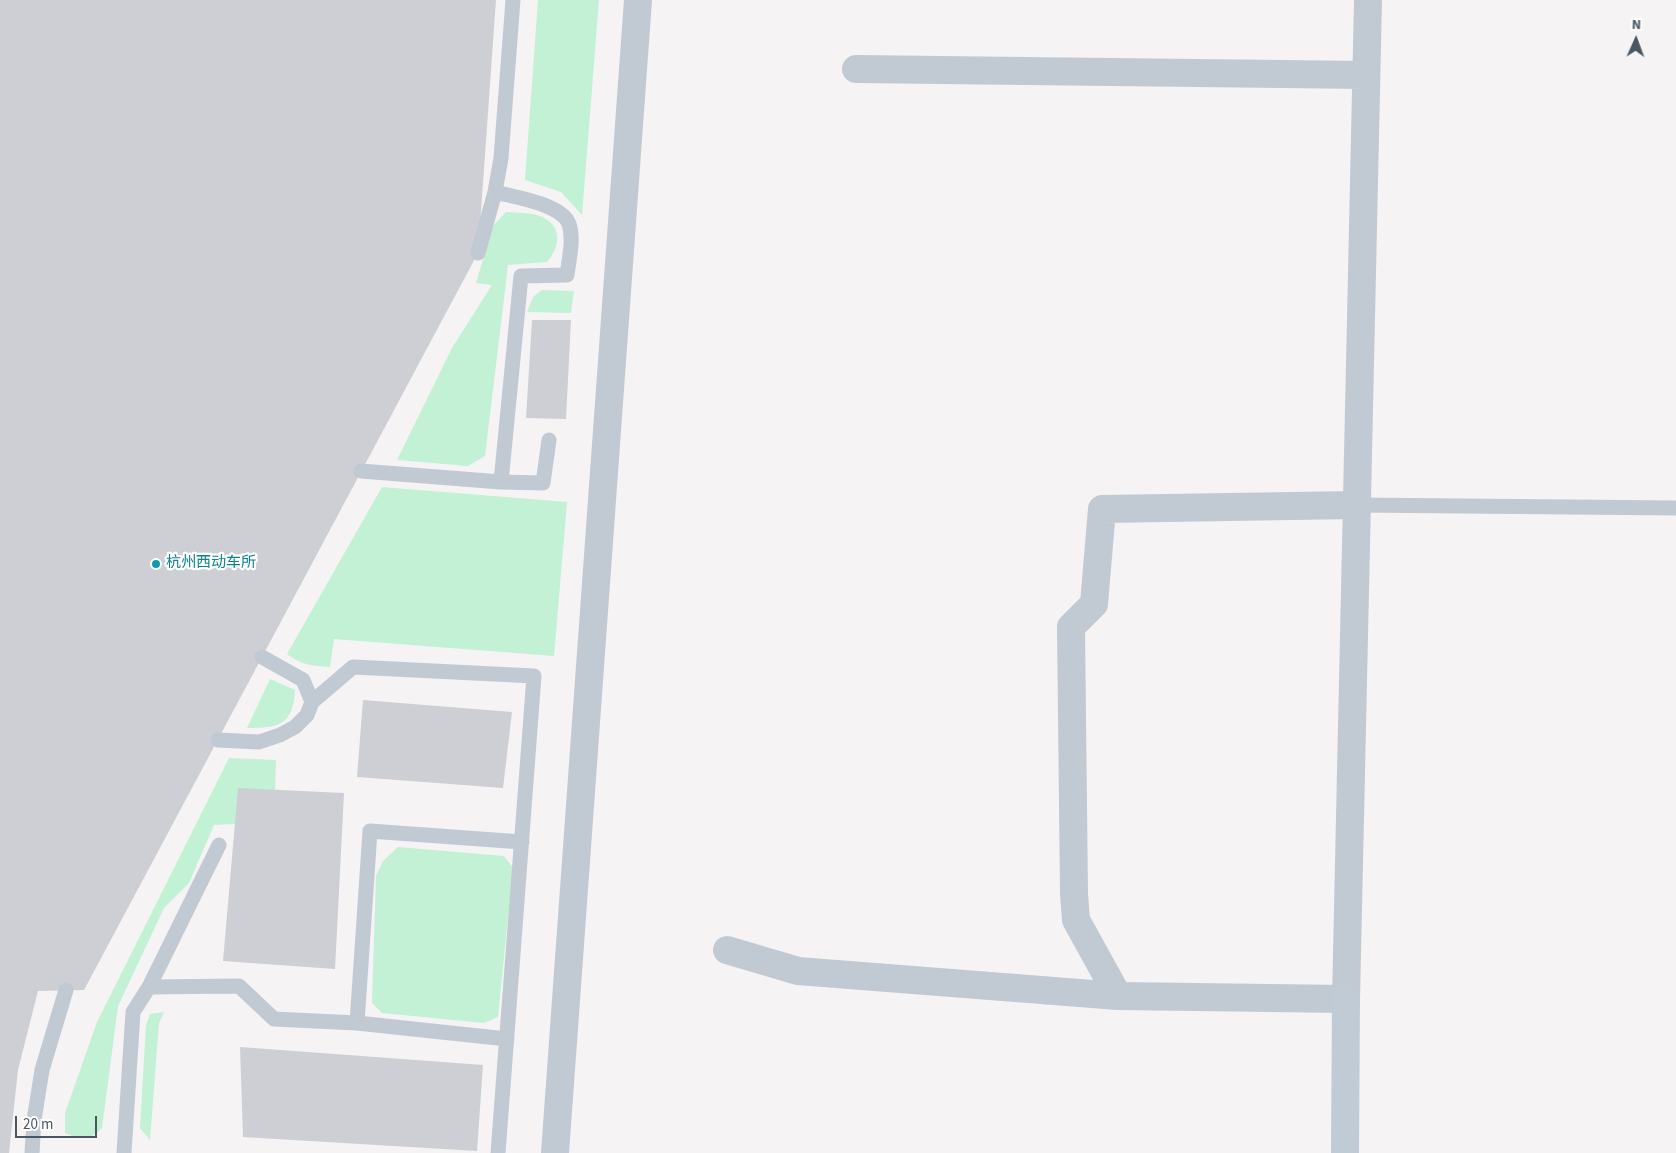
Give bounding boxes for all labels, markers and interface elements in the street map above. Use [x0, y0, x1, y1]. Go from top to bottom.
north arrow [1611, 15, 1661, 65]
text: N [1632, 15, 1642, 35]
place label: 杭州西动车所 [166, 555, 256, 573]
marker: 杭州西动车所 [150, 558, 162, 570]
scale bar [18, 1106, 100, 1138]
text: 20 m [23, 1114, 53, 1135]

